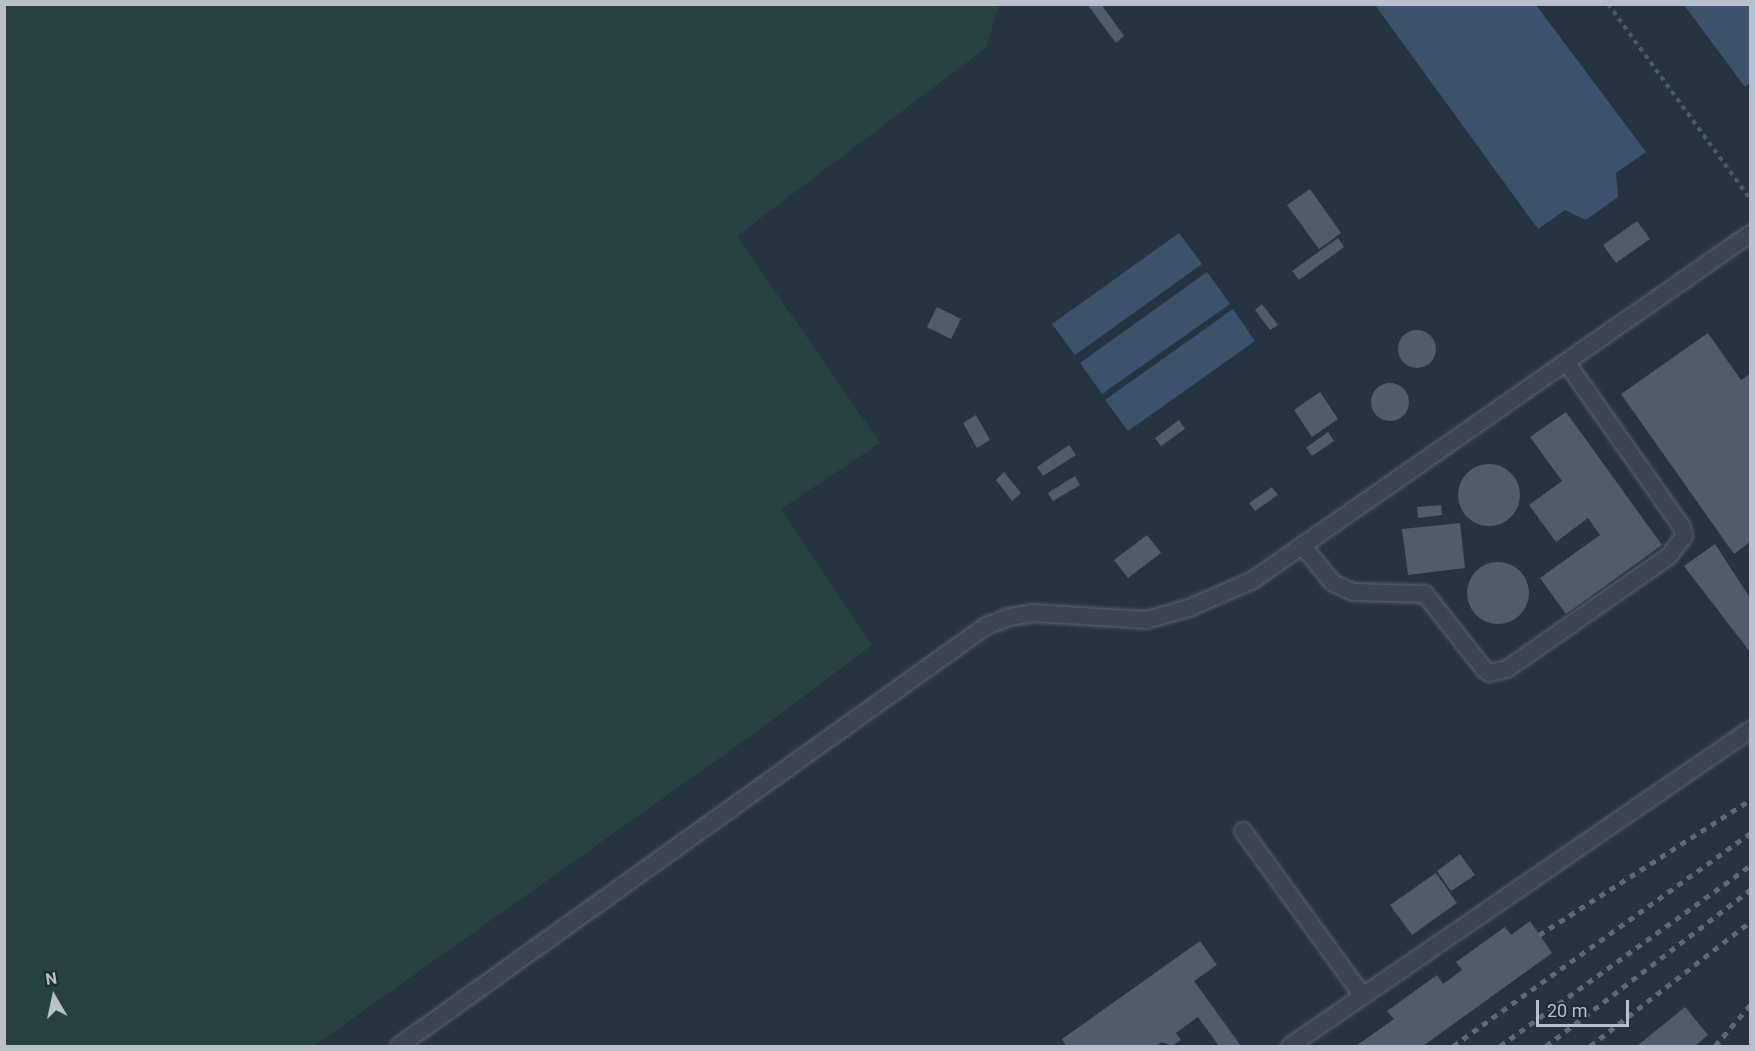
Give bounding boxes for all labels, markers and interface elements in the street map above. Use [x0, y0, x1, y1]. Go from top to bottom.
north arrow [24, 967, 84, 1027]
text: N [44, 968, 58, 989]
scale bar [1539, 988, 1632, 1026]
text: 20 m [1547, 1000, 1587, 1021]

